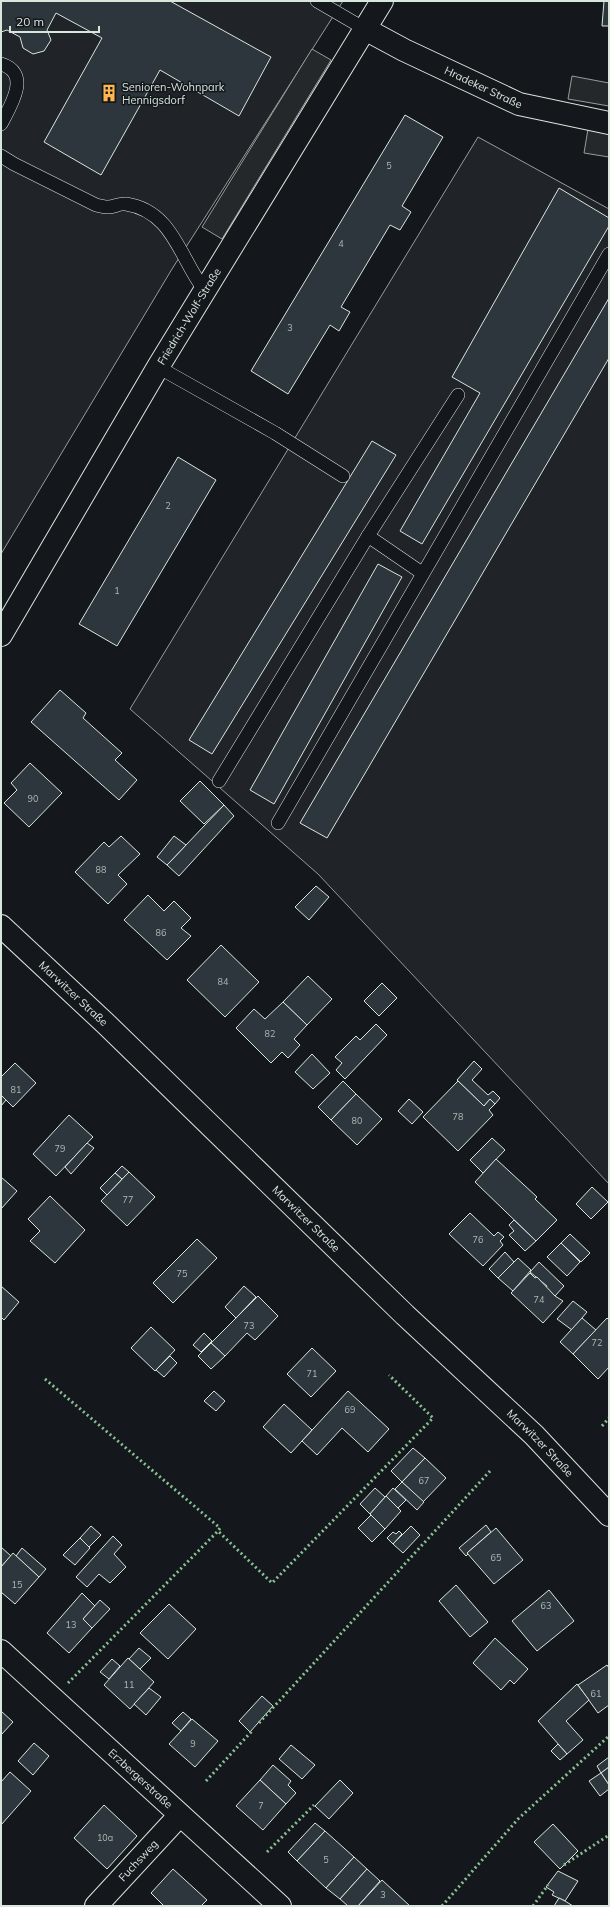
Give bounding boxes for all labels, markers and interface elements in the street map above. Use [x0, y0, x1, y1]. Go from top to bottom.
scale bar [10, 8, 99, 34]
text: 20 m [16, 14, 44, 29]
street label: Hradeker Straße [442, 63, 524, 112]
place label: Senioren-Wohnpark Hennigsdorf [122, 80, 225, 107]
building icon: Senioren-Wohnpark Hennigsdorf [99, 83, 119, 103]
house number: 5 [386, 160, 392, 171]
house number: 4 [338, 238, 344, 249]
street label: Friedrich-Wolf-Straße [154, 265, 224, 367]
house number: 3 [287, 322, 293, 333]
house number: 2 [165, 500, 171, 511]
house number: 1 [114, 585, 120, 596]
house number: 90 [28, 793, 38, 804]
house number: 88 [96, 864, 106, 875]
house number: 86 [156, 927, 166, 938]
street label: Marwitzer Straße [36, 958, 111, 1029]
house number: 84 [218, 976, 229, 987]
house number: 82 [265, 1028, 275, 1039]
house number: 81 [11, 1084, 21, 1095]
house number: 78 [453, 1111, 463, 1122]
house number: 80 [352, 1115, 362, 1126]
house number: 79 [55, 1143, 65, 1154]
street label: Marwitzer Straße [269, 1183, 343, 1255]
house number: 77 [123, 1194, 133, 1205]
house number: 76 [473, 1234, 483, 1245]
house number: 75 [177, 1268, 188, 1279]
house number: 74 [534, 1294, 545, 1305]
house number: 73 [244, 1320, 254, 1331]
house number: 72 [592, 1337, 602, 1348]
house number: 71 [307, 1368, 317, 1379]
house number: 69 [345, 1404, 355, 1415]
street label: Marwitzer Straße [504, 1406, 576, 1480]
house number: 67 [419, 1475, 429, 1486]
house number: 65 [491, 1552, 502, 1563]
house number: 15 [12, 1579, 23, 1590]
house number: 63 [541, 1600, 551, 1611]
house number: 13 [66, 1619, 76, 1630]
house number: 11 [124, 1679, 134, 1690]
house number: 61 [591, 1688, 601, 1699]
house number: 9 [190, 1738, 196, 1749]
street label: Erzbergerstraße [105, 1746, 176, 1811]
house number: 7 [258, 1800, 264, 1811]
house number: 10a [97, 1832, 113, 1843]
street label: Fuchsweg [115, 1837, 161, 1884]
house number: 5 [323, 1854, 329, 1865]
house number: 3 [380, 1889, 386, 1900]

